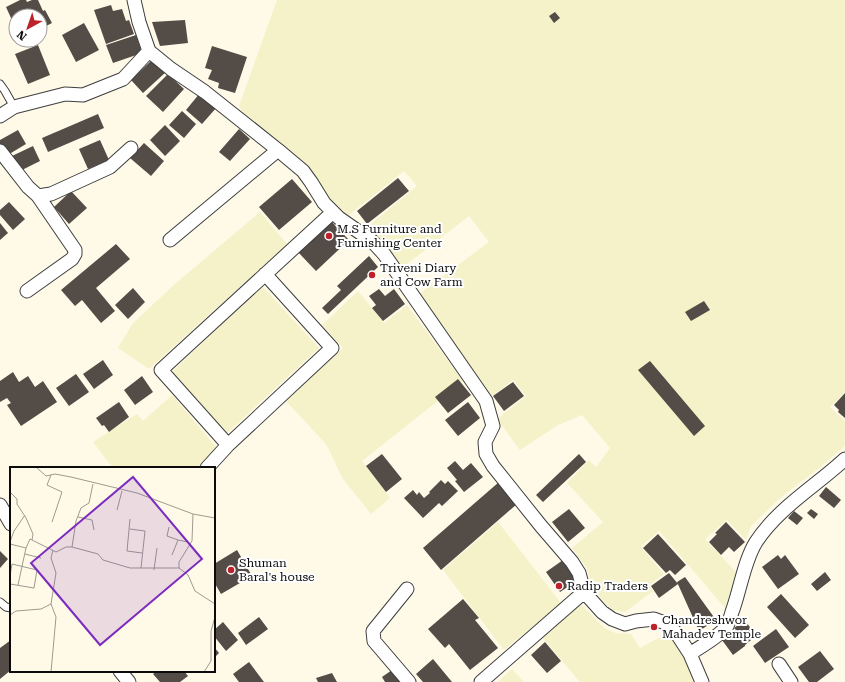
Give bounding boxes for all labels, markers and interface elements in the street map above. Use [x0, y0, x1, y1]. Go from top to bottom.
north arrow [8, 8, 48, 48]
text: N [14, 27, 29, 43]
place label: M.S Furniture and Furnishing Center [337, 222, 442, 250]
marker: M.S Furniture and Furnishing Center [324, 231, 334, 241]
place label: Triveni Diary and Cow Farm [380, 261, 463, 289]
marker: Triveni Diary and Cow Farm [367, 270, 377, 280]
inset map [10, 467, 215, 672]
place label: Shuman Baral's house [239, 556, 315, 584]
marker: Shuman Baral's house [226, 565, 236, 575]
place label: Radip Traders [567, 579, 648, 593]
marker: Radip Traders [554, 581, 564, 591]
place label: Chandreshwor Mahadev Temple [662, 613, 761, 641]
marker: Chandreshwor Mahadev Temple [649, 622, 659, 632]

